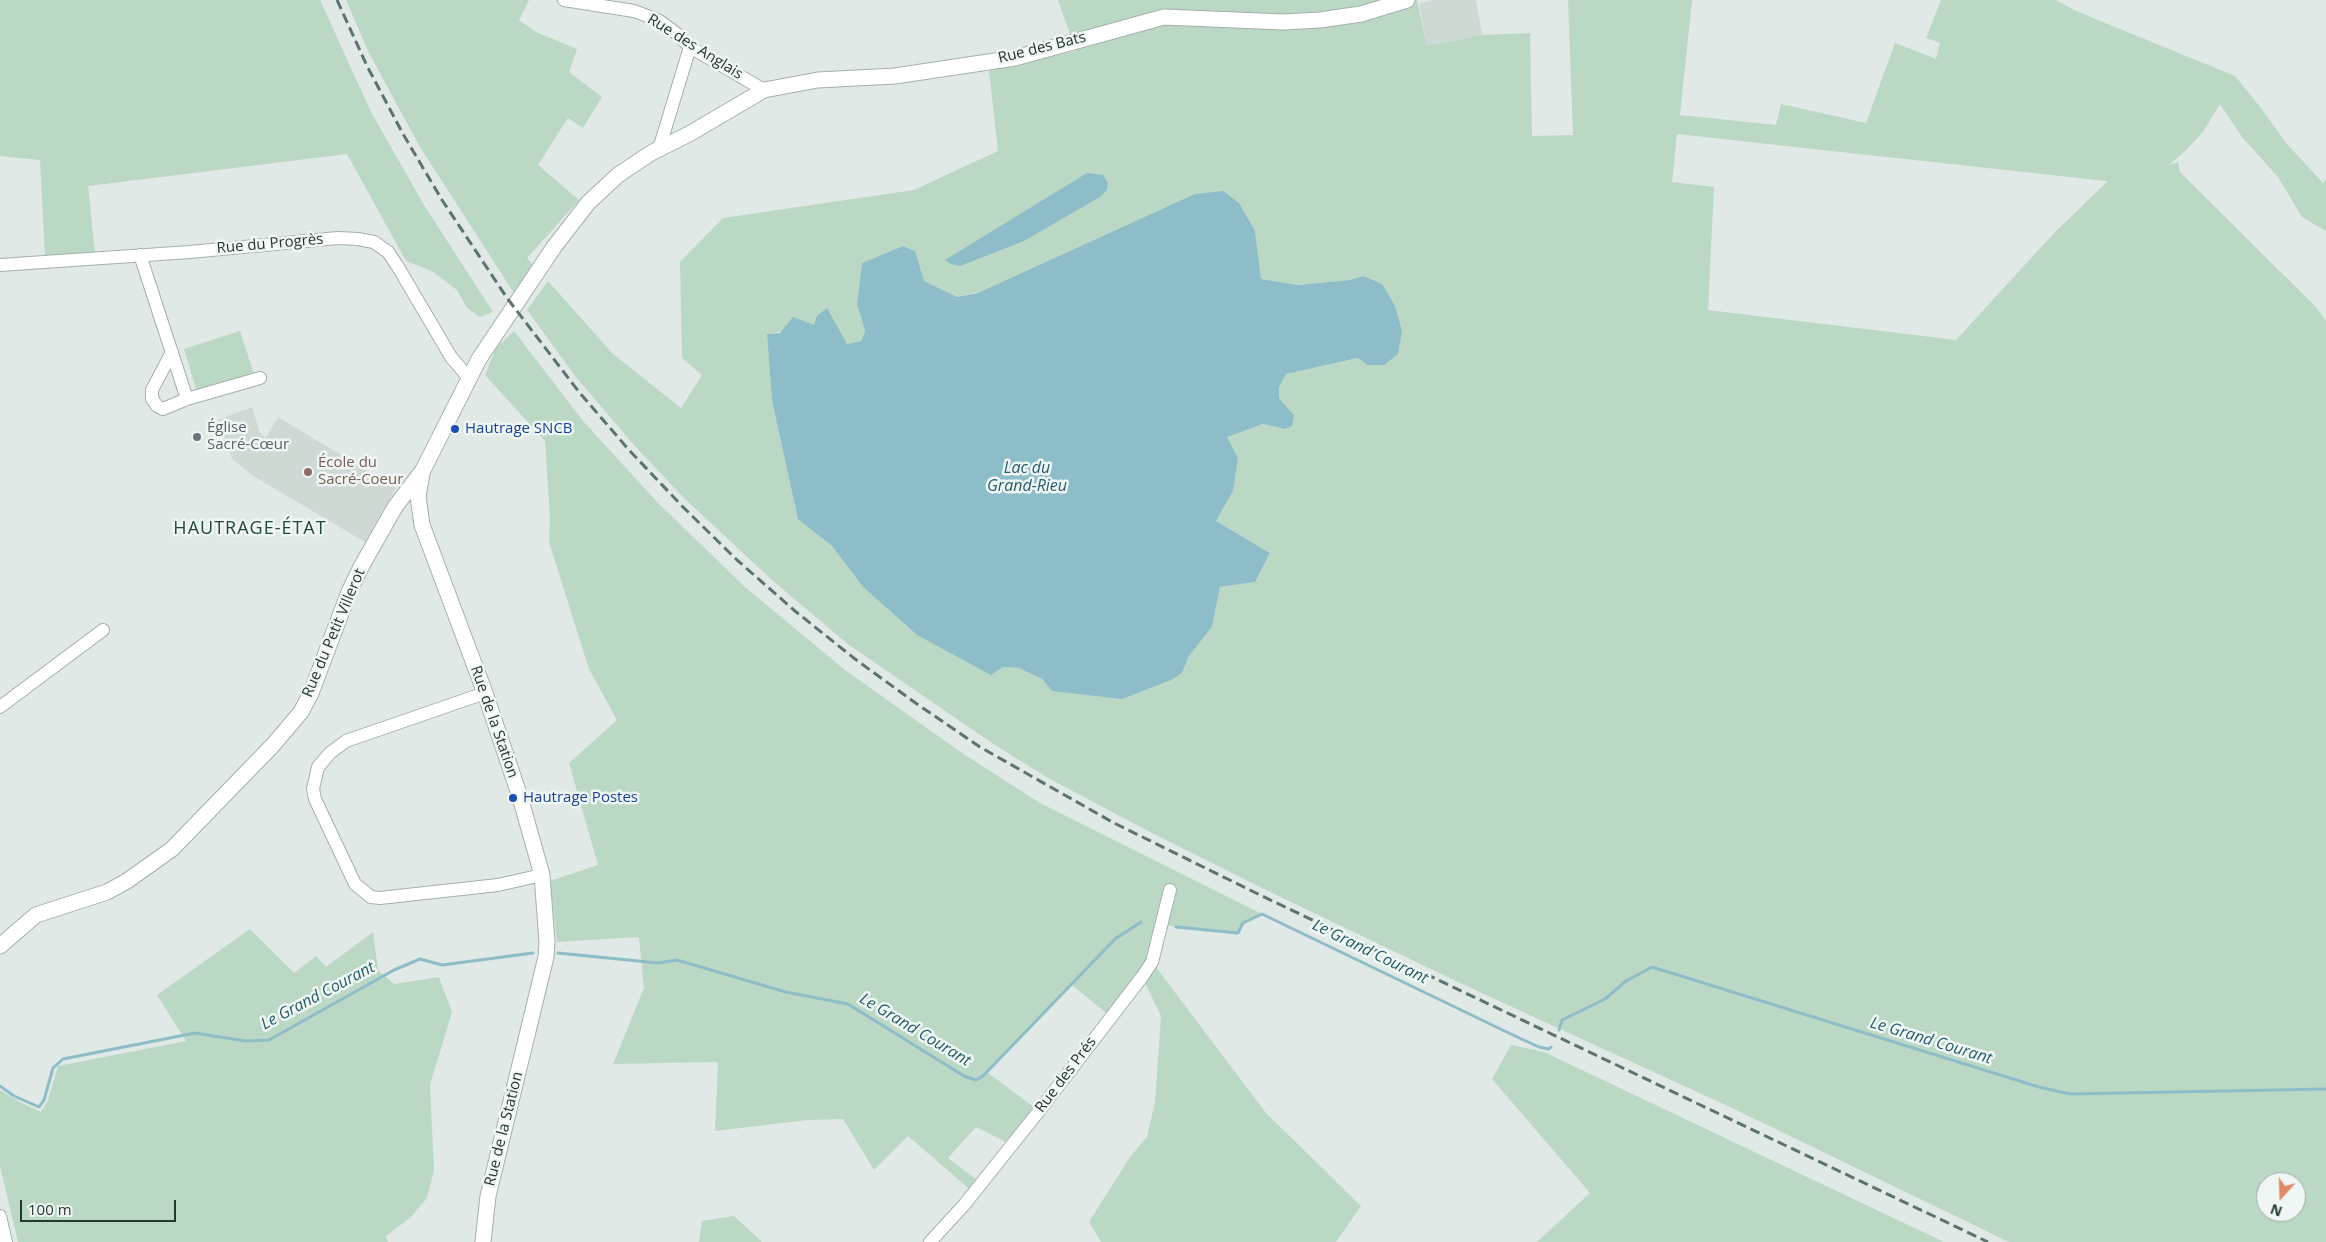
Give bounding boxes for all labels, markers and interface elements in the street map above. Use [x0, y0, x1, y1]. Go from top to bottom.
street label: Rue des Anglais [644, 10, 746, 84]
street label: Rue des Bats [996, 28, 1088, 68]
street label: Rue du Progrès [216, 230, 324, 258]
place label: Église Sacré-Cœur [207, 419, 289, 454]
place label: Hautrage SNCB [465, 420, 573, 438]
marker: Hautrage SNCB [449, 423, 461, 435]
marker: Église Sacré-Cœur [191, 431, 203, 443]
place label: École du Sacré-Coeur [318, 454, 403, 489]
water label: Lac du Grand-Rieu [987, 458, 1067, 496]
marker: École du Sacré-Coeur [302, 466, 314, 478]
district label: HAUTRAGE-ÉTAT [172, 518, 328, 540]
street label: Rue du Petit Villerot [299, 566, 369, 700]
street label: Rue de la Station [466, 663, 522, 781]
place label: Hautrage Postes [523, 789, 638, 807]
marker: Hautrage Postes [507, 792, 519, 804]
water label: Le Grand Courant [1309, 916, 1431, 988]
water label: Le Grand Courant [258, 958, 378, 1034]
water label: Le Grand Courant [856, 989, 974, 1071]
water label: Le Grand Courant [1868, 1013, 1994, 1069]
street label: Rue des Prés [1032, 1034, 1100, 1116]
street label: Rue de la Station [481, 1070, 527, 1188]
north arrow [2256, 1172, 2306, 1222]
scale bar [22, 1190, 179, 1222]
text: 100 m [28, 1199, 72, 1219]
text: N [2267, 1200, 2285, 1222]

